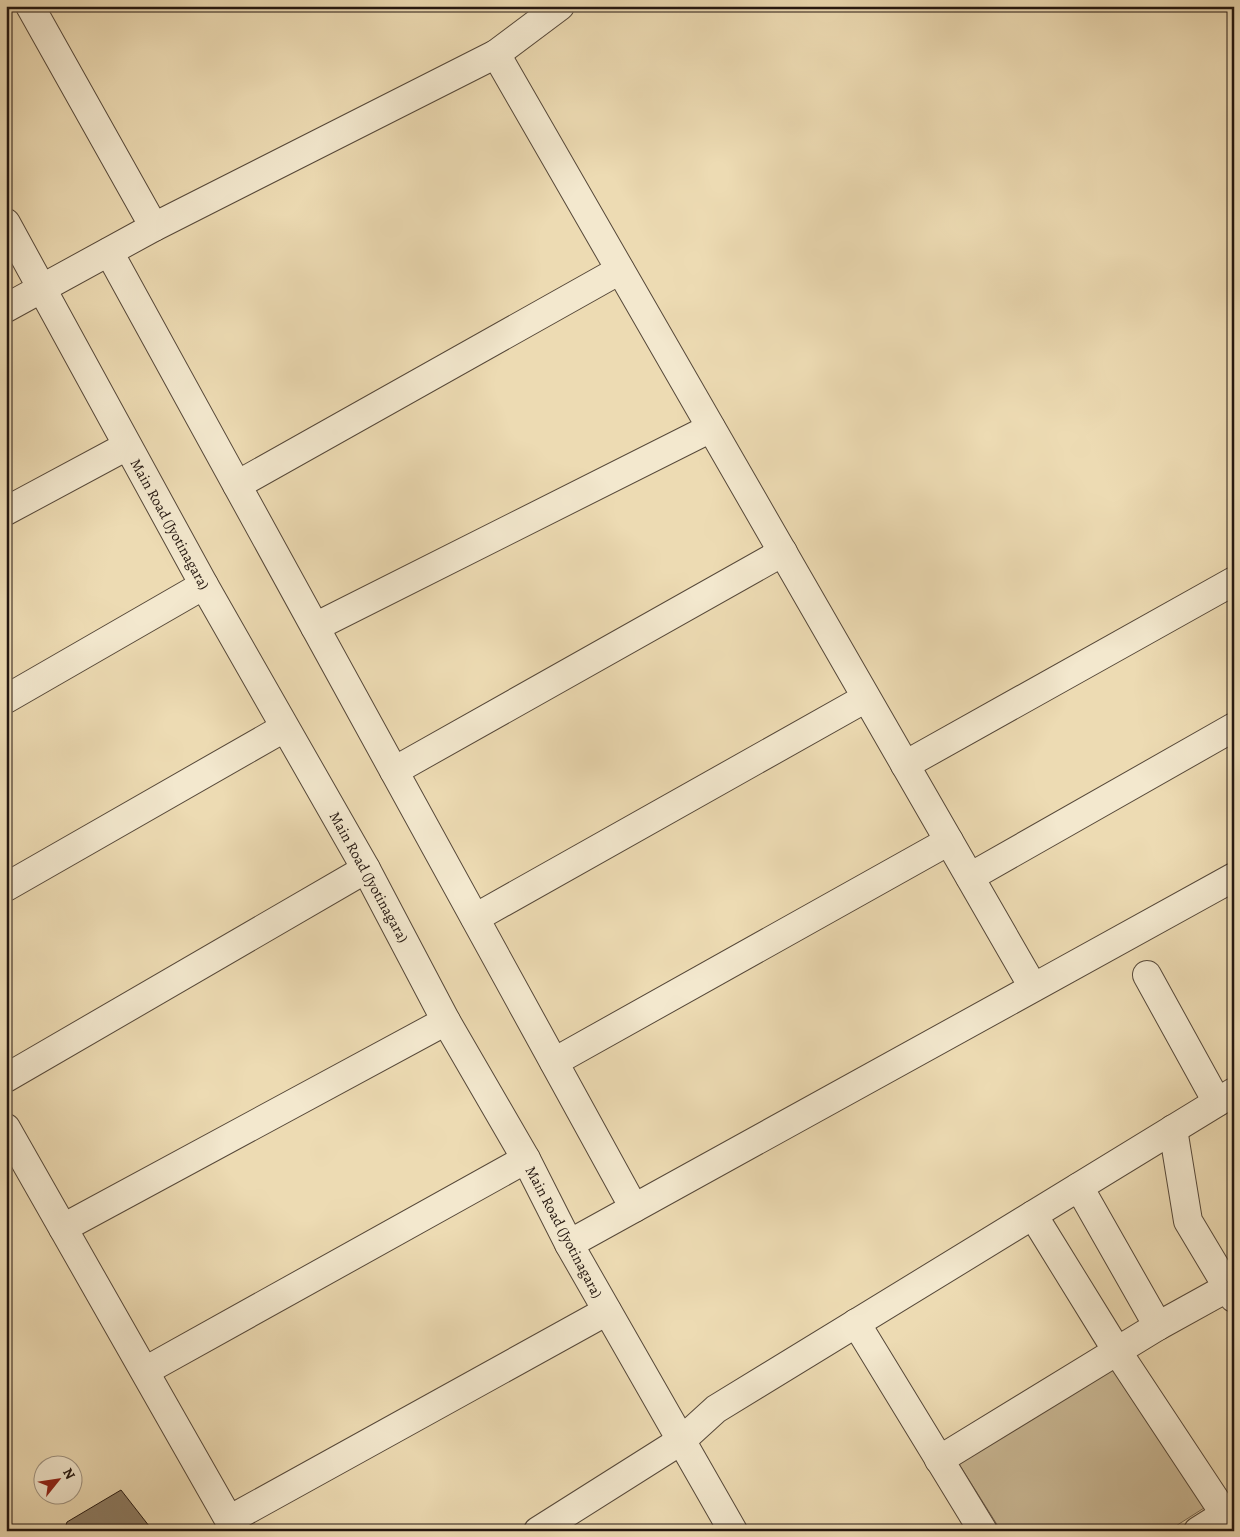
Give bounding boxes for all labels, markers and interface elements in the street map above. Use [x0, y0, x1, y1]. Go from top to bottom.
street label: Main Road (Jyotinagara) [126, 455, 214, 593]
street label: Main Road (Jyotinagara) [325, 808, 413, 946]
street label: Main Road (Jyotinagara) [521, 1162, 607, 1302]
north arrow [32, 1454, 82, 1504]
text: N [58, 1465, 80, 1483]

